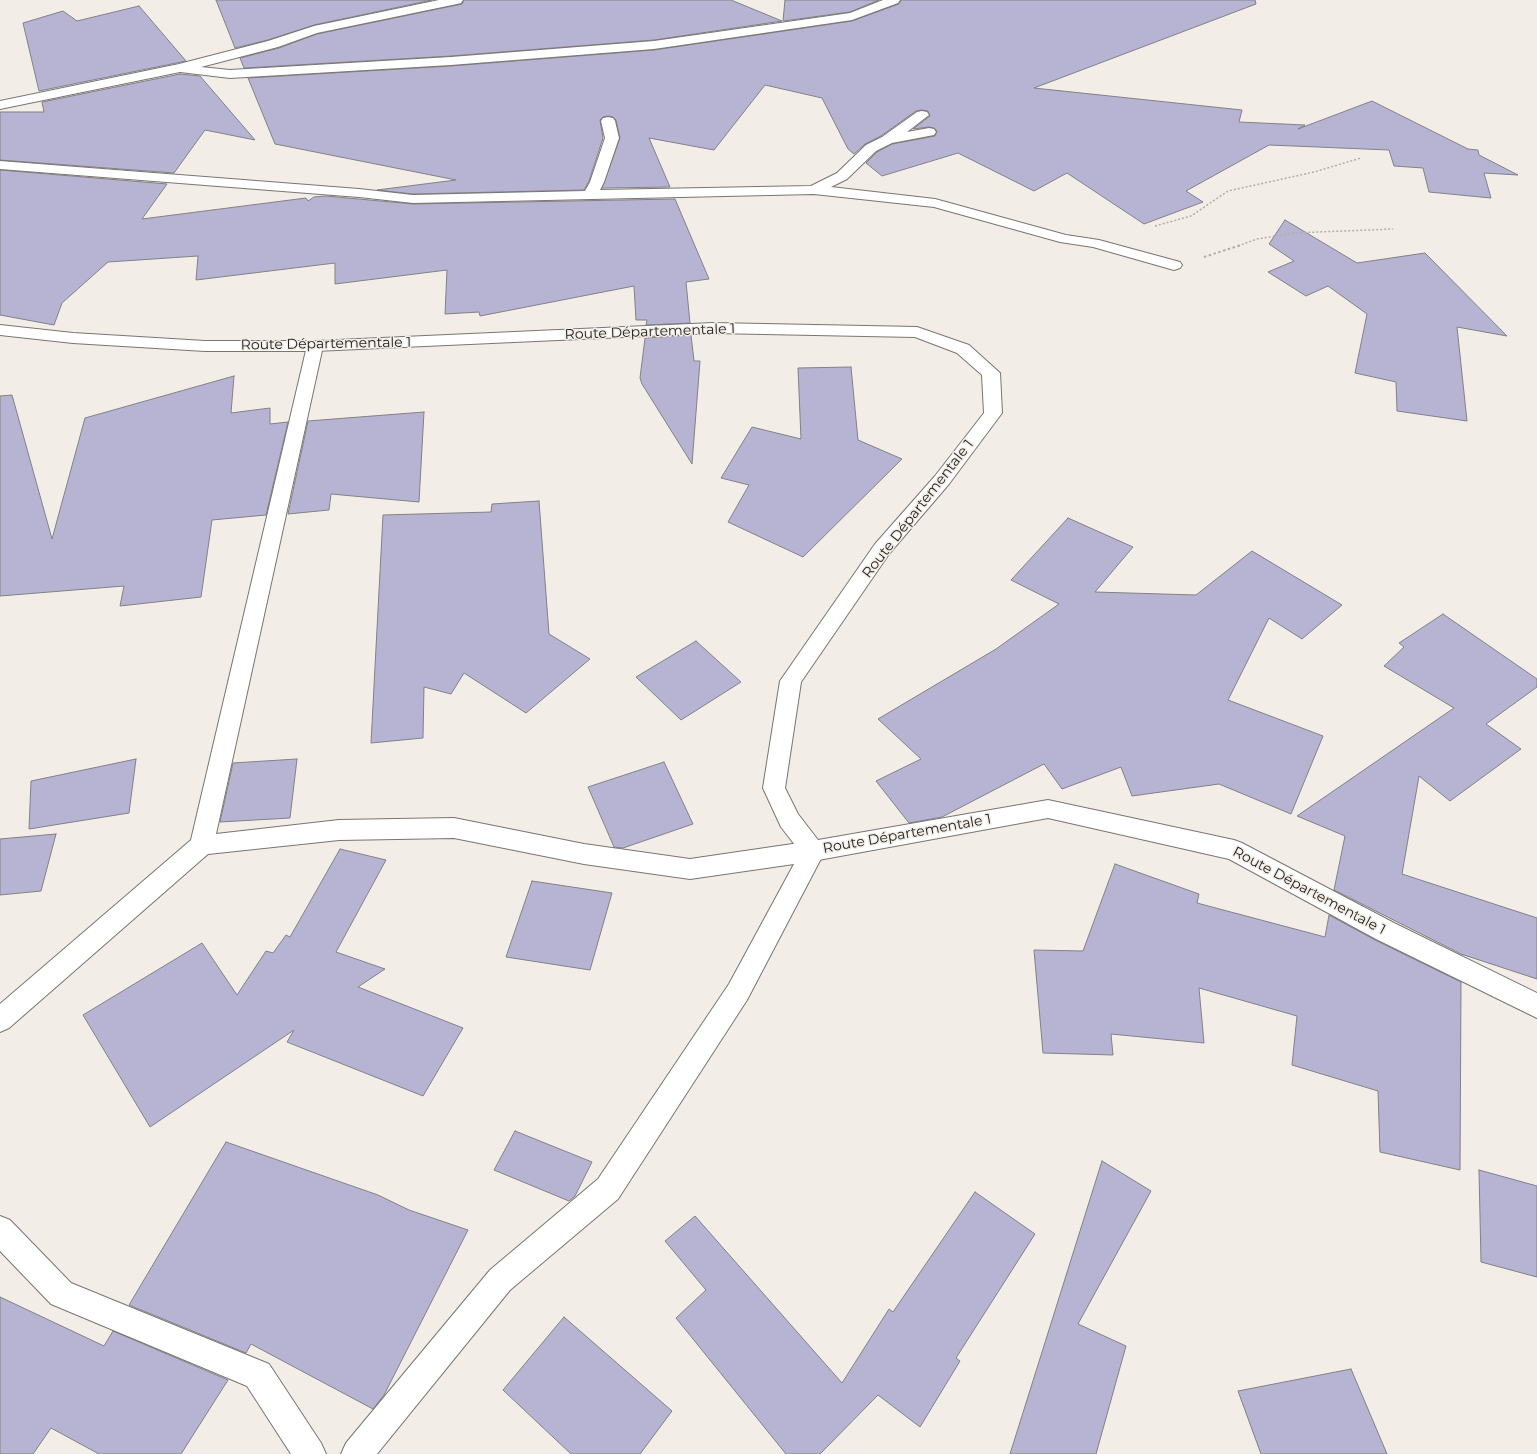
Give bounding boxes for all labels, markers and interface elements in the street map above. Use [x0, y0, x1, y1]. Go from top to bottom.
street label: Route Départementale 1 [564, 321, 736, 343]
street label: Route Départementale 1 [241, 334, 411, 354]
street label: Route Départementale 1 [859, 437, 977, 581]
street label: Route Départementale 1 [822, 811, 992, 857]
street label: Route Départementale 1 [1230, 844, 1388, 938]

